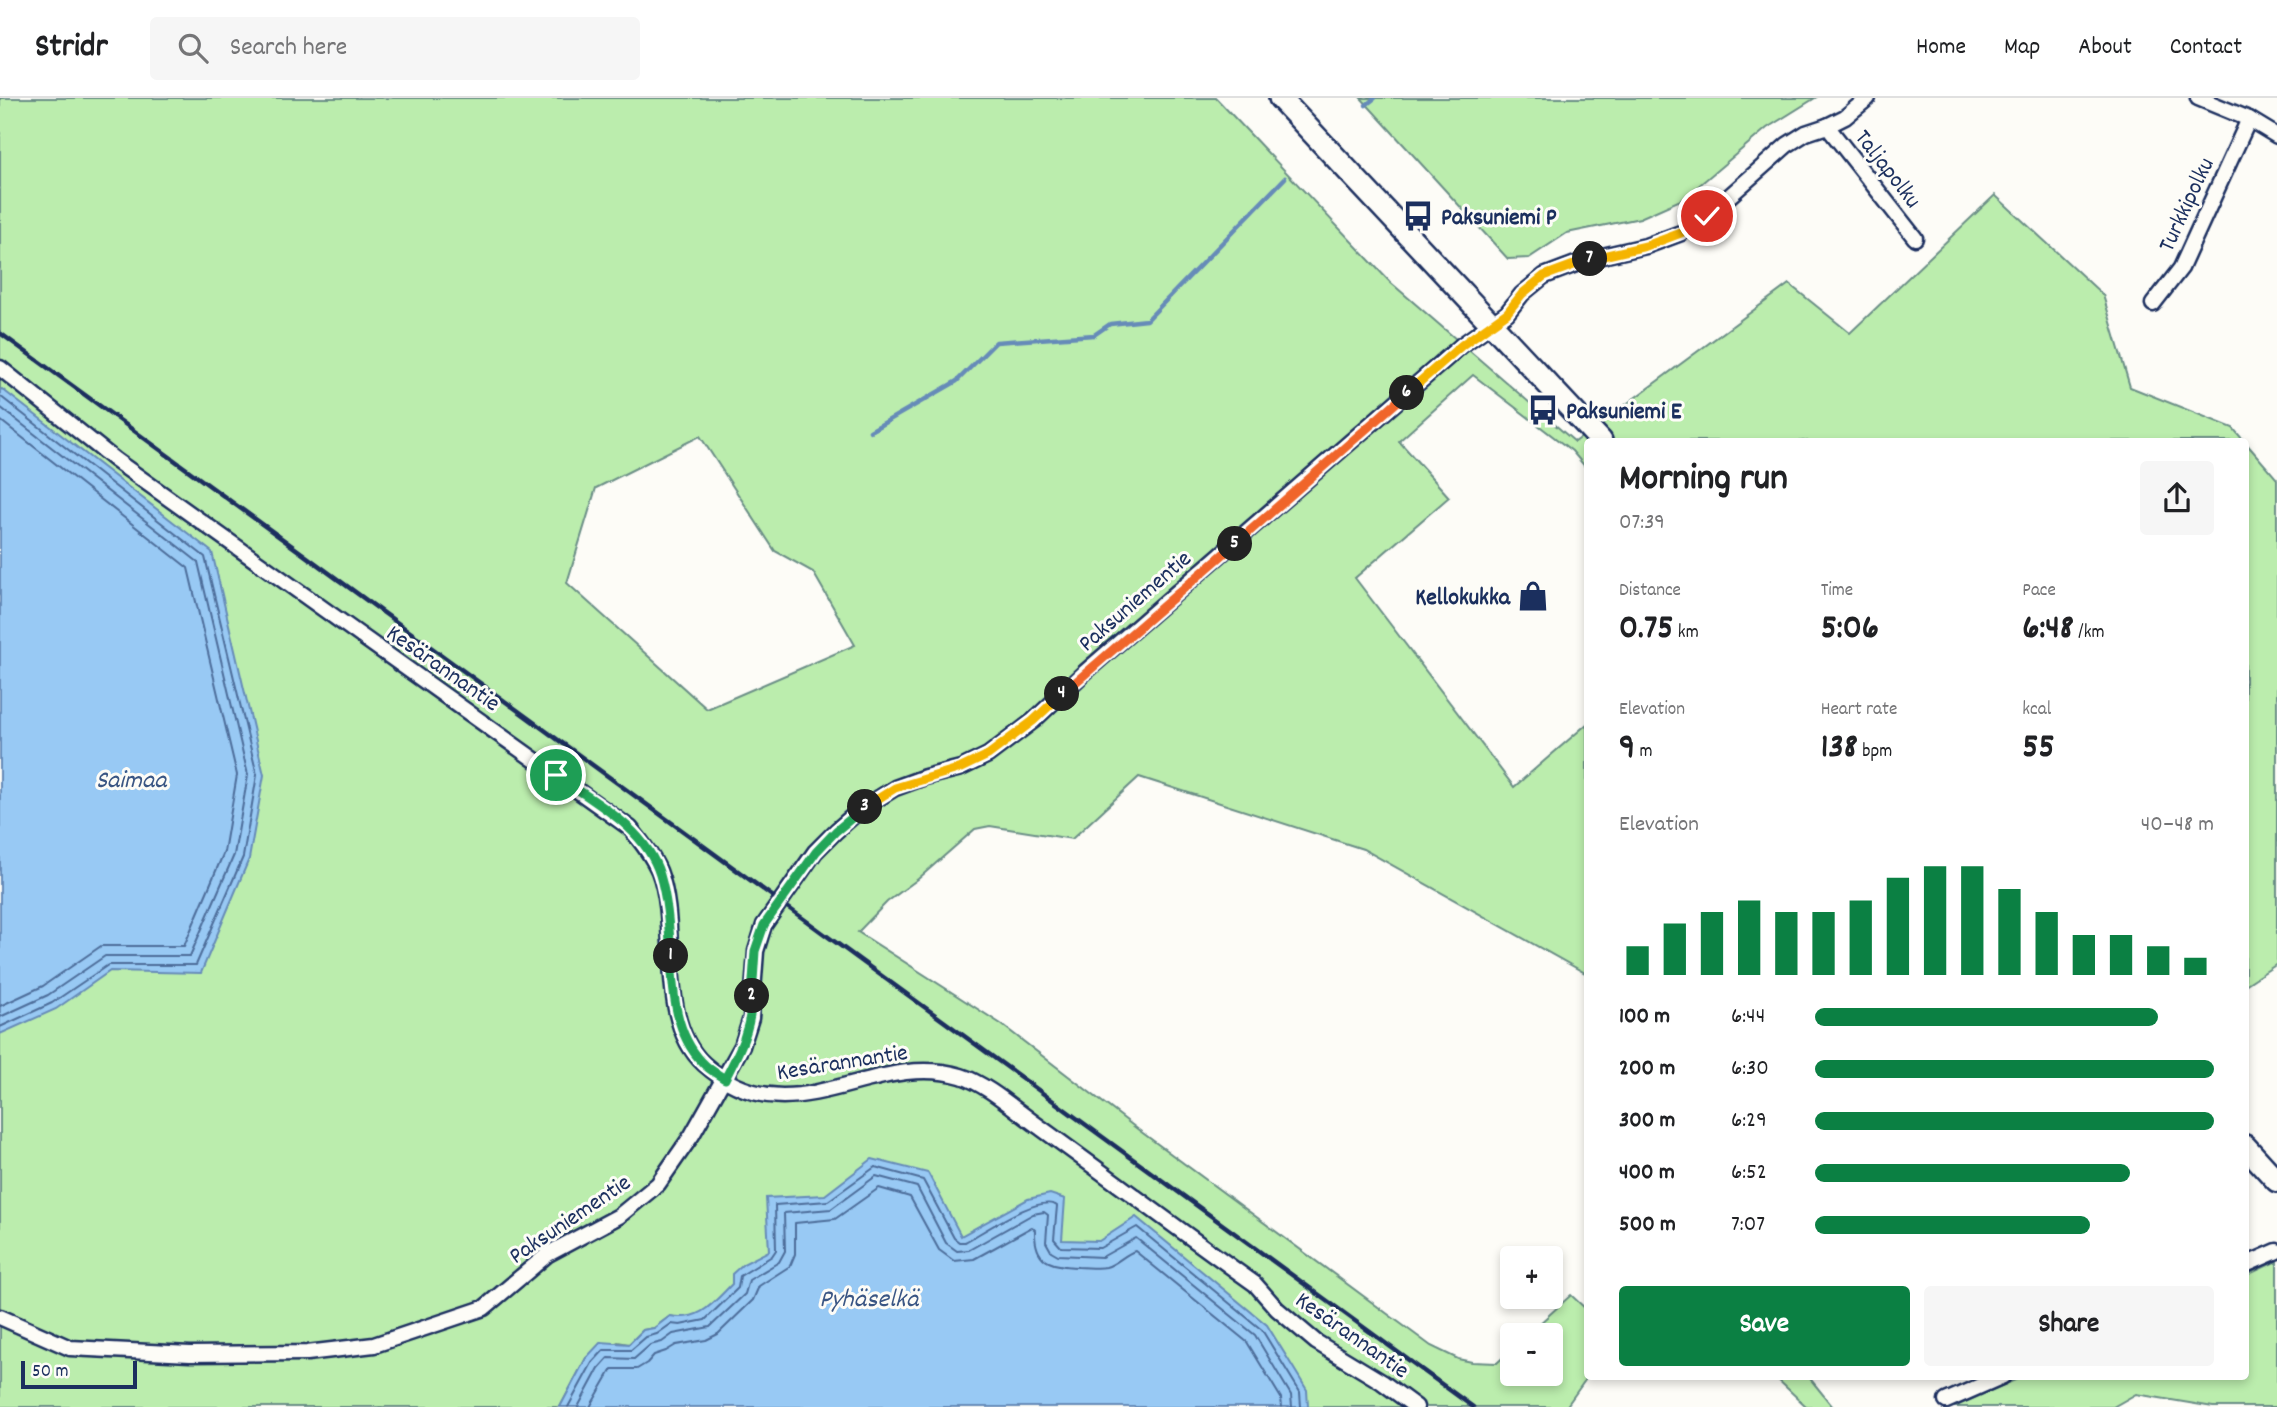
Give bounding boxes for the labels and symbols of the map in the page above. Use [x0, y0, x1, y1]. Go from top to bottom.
street label: Taljapolku [1845, 123, 1928, 216]
street label: Turkkipolku [2151, 153, 2224, 258]
pin [1677, 186, 1737, 246]
bus stop icon: Paksuniemi P [1401, 199, 1435, 233]
place label: Paksuniemi P [1441, 202, 1557, 236]
pin: 7 [1572, 242, 1608, 276]
pin: 6 [1390, 376, 1424, 410]
bus stop icon: Paksuniemi E [1526, 393, 1560, 427]
place label: Paksuniemi E [1566, 396, 1683, 430]
pin: 5 [1218, 526, 1252, 562]
street label: Paksuniementie [1072, 543, 1200, 661]
shop icon: Kellokukka [1516, 579, 1550, 613]
place label: Kellokukka [1415, 582, 1511, 616]
street label: Kesärannantie [378, 618, 506, 721]
pin: 4 [1044, 676, 1080, 712]
pin [526, 745, 586, 805]
water label: Saimaa [96, 763, 168, 800]
pin: 3 [848, 790, 882, 824]
pin: 1 [654, 938, 688, 974]
pin: 2 [734, 978, 770, 1014]
street label: Kesärannantie [775, 1037, 910, 1091]
street label: Paksuniementie [503, 1167, 638, 1274]
water label: Pyhäselkä [819, 1282, 921, 1319]
street label: Kesärannantie [1287, 1285, 1415, 1388]
scale bar [21, 1358, 136, 1390]

